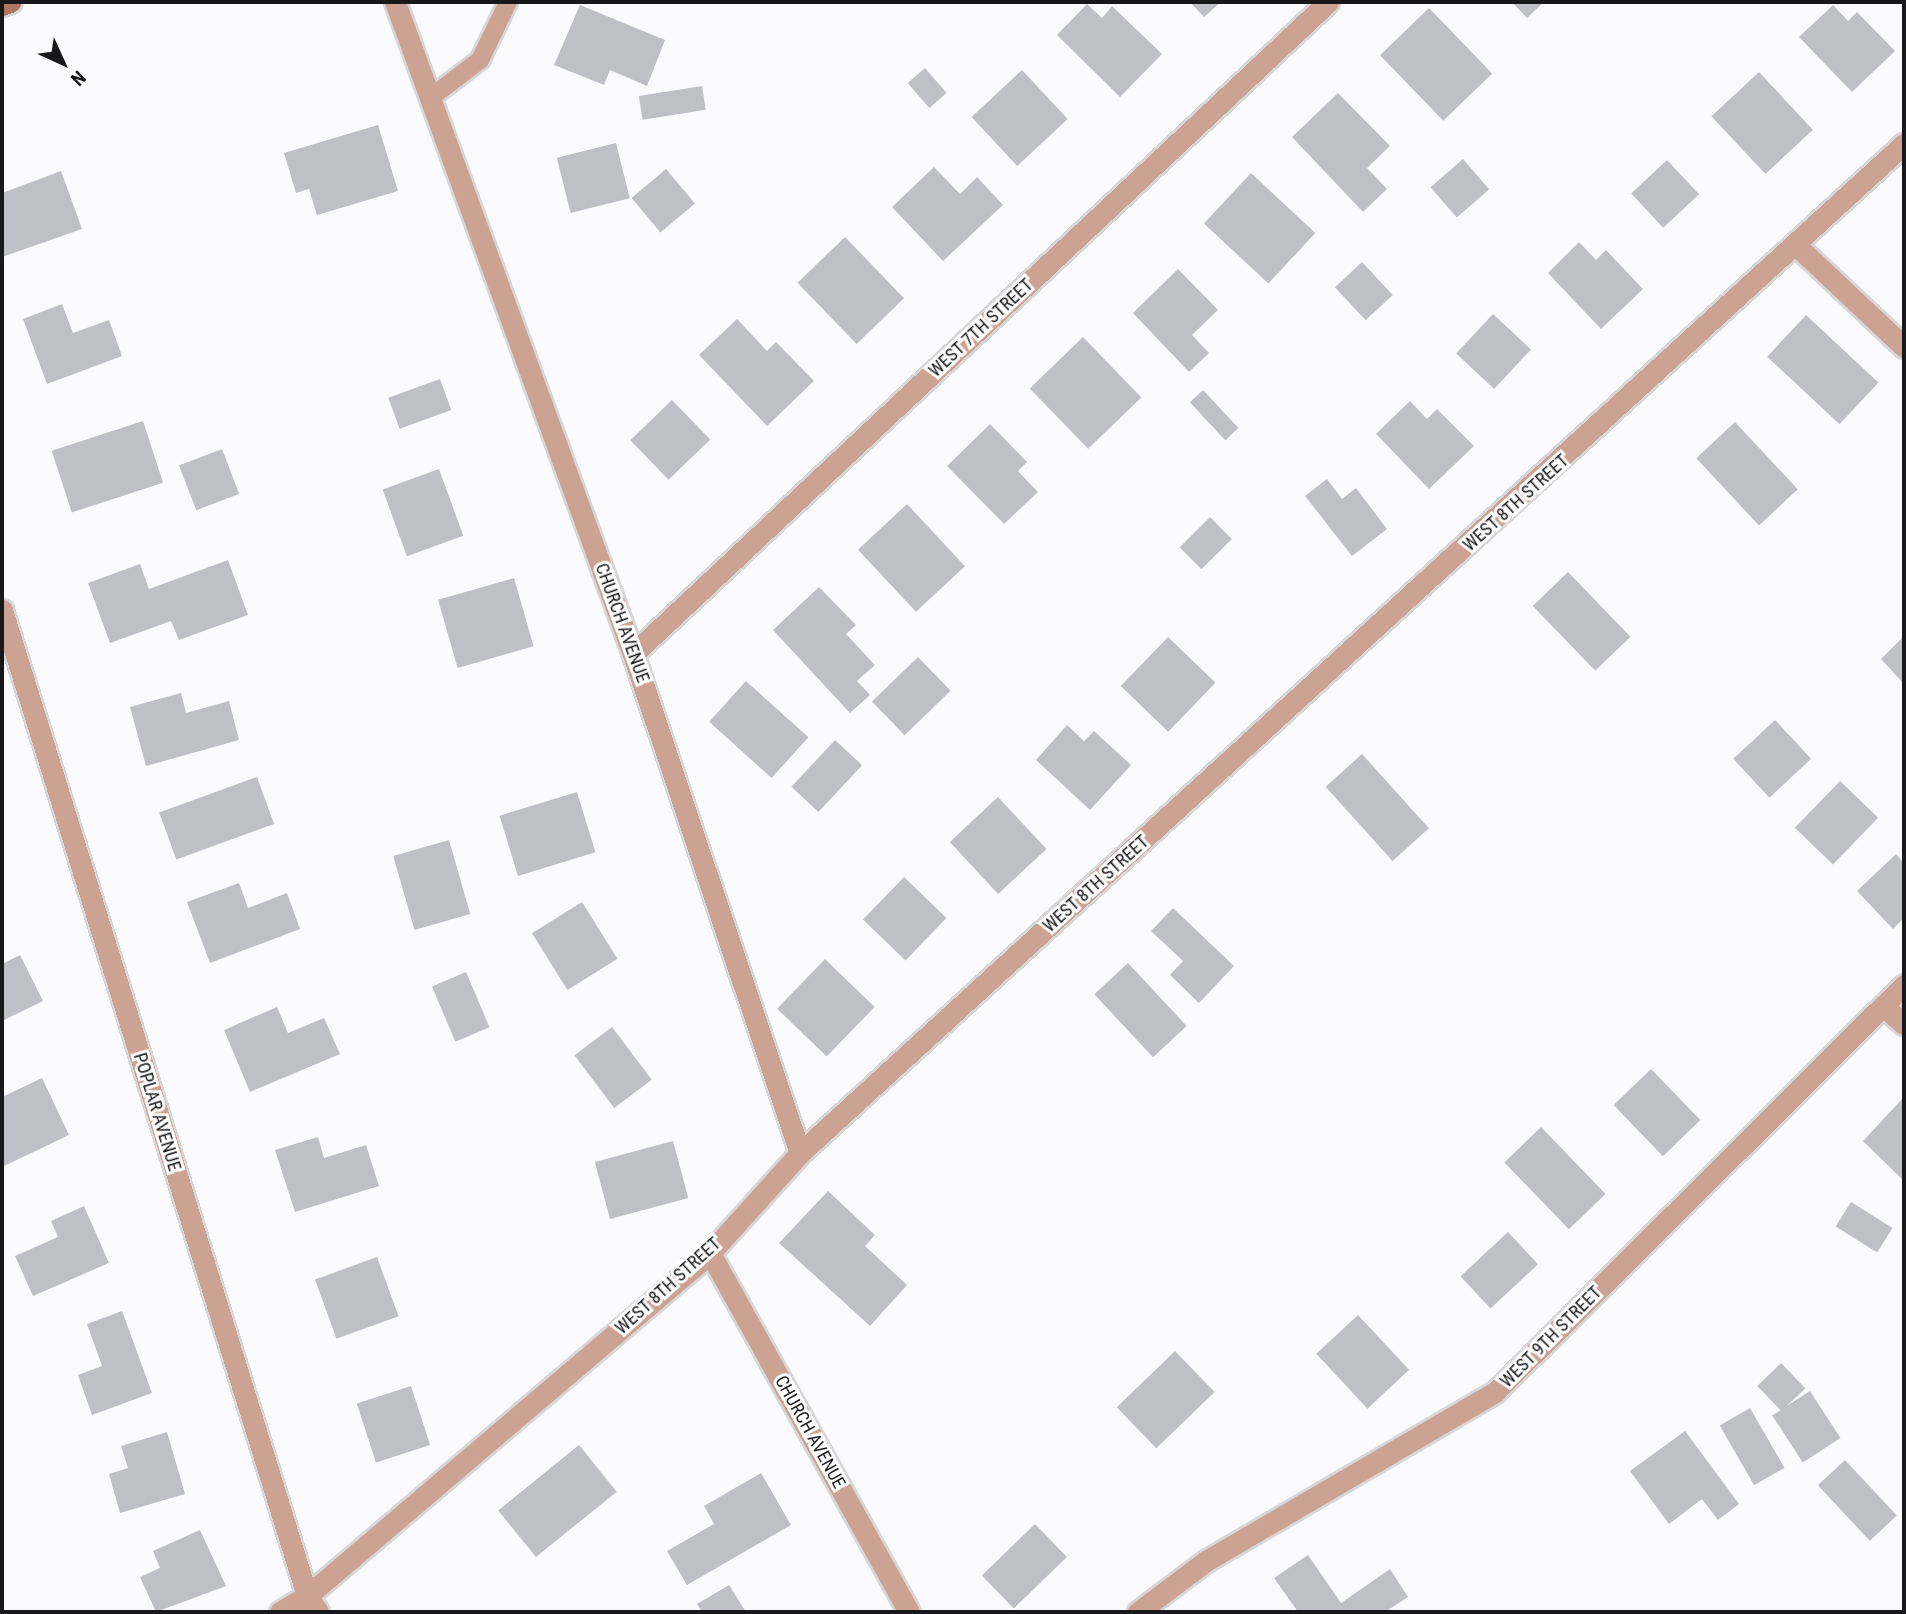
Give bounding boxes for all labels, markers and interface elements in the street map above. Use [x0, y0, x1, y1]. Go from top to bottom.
north arrow [28, 28, 98, 98]
text: N [66, 66, 90, 90]
street label: WEST 7TH STREET [924, 274, 1038, 382]
street label: WEST 8TH STREET [1459, 450, 1573, 556]
street label: CHURCH AVENUE [590, 560, 654, 686]
street label: WEST 8TH STREET [1039, 831, 1153, 937]
street label: POPLAR AVENUE [129, 1050, 185, 1174]
street label: WEST 8TH STREET [611, 1233, 725, 1339]
street label: WEST 9TH STREET [1496, 1282, 1606, 1392]
street label: CHURCH AVENUE [770, 1372, 850, 1492]

